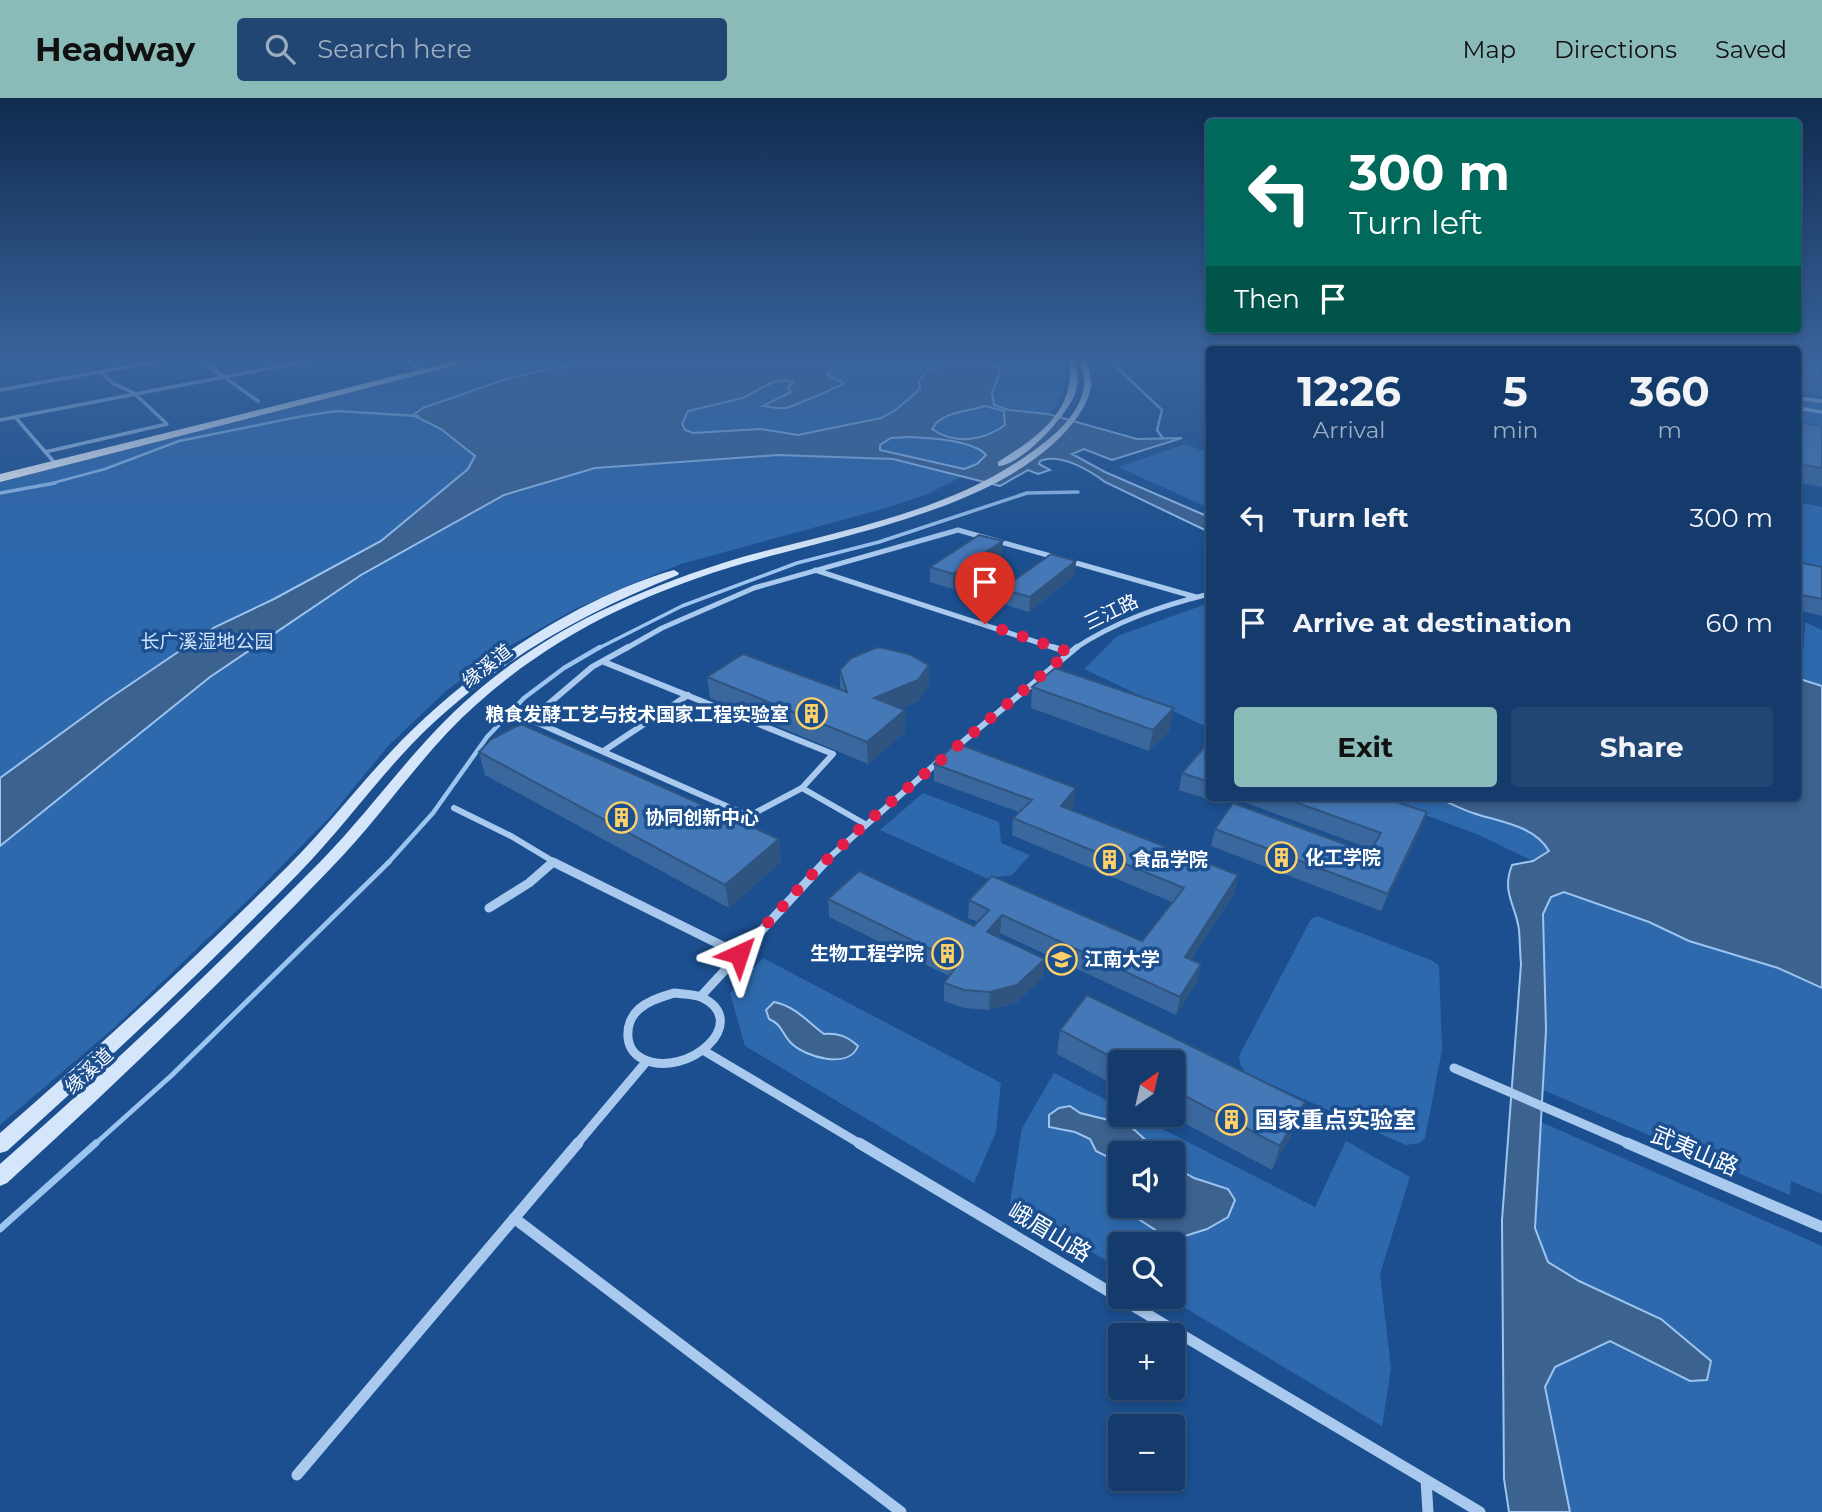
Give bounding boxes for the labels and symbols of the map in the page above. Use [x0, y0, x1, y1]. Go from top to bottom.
pin [955, 552, 1015, 624]
street label: 三江路 [1080, 589, 1142, 635]
park label: 长广溪湿地公园 [140, 630, 274, 653]
street label: 缘溪道 [457, 639, 517, 693]
building icon: 粮食发酵工艺与技术国家工程实验室 [795, 697, 829, 731]
place label: 粮食发酵工艺与技术国家工程实验室 [485, 703, 789, 726]
building icon: 协同创新中心 [605, 800, 639, 834]
place label: 协同创新中心 [645, 806, 759, 829]
building icon: 化工学院 [1265, 840, 1299, 874]
building icon: 食品学院 [1092, 842, 1126, 876]
place label: 化工学院 [1305, 846, 1381, 869]
place label: 食品学院 [1132, 848, 1208, 871]
position arrow [702, 917, 776, 991]
building icon: 生物工程学院 [930, 936, 964, 970]
place label: 生物工程学院 [810, 942, 924, 965]
school or university icon: 江南大学 [1044, 942, 1078, 976]
place label: 江南大学 [1084, 948, 1160, 971]
street label: 缘溪道 [60, 1043, 118, 1099]
north arrow [1108, 1050, 1185, 1127]
building icon: 国家重点实验室 [1215, 1103, 1249, 1137]
place label: 国家重点实验室 [1255, 1106, 1416, 1134]
street label: 武夷山路 [1647, 1120, 1743, 1182]
street label: 峨眉山路 [1003, 1196, 1097, 1268]

